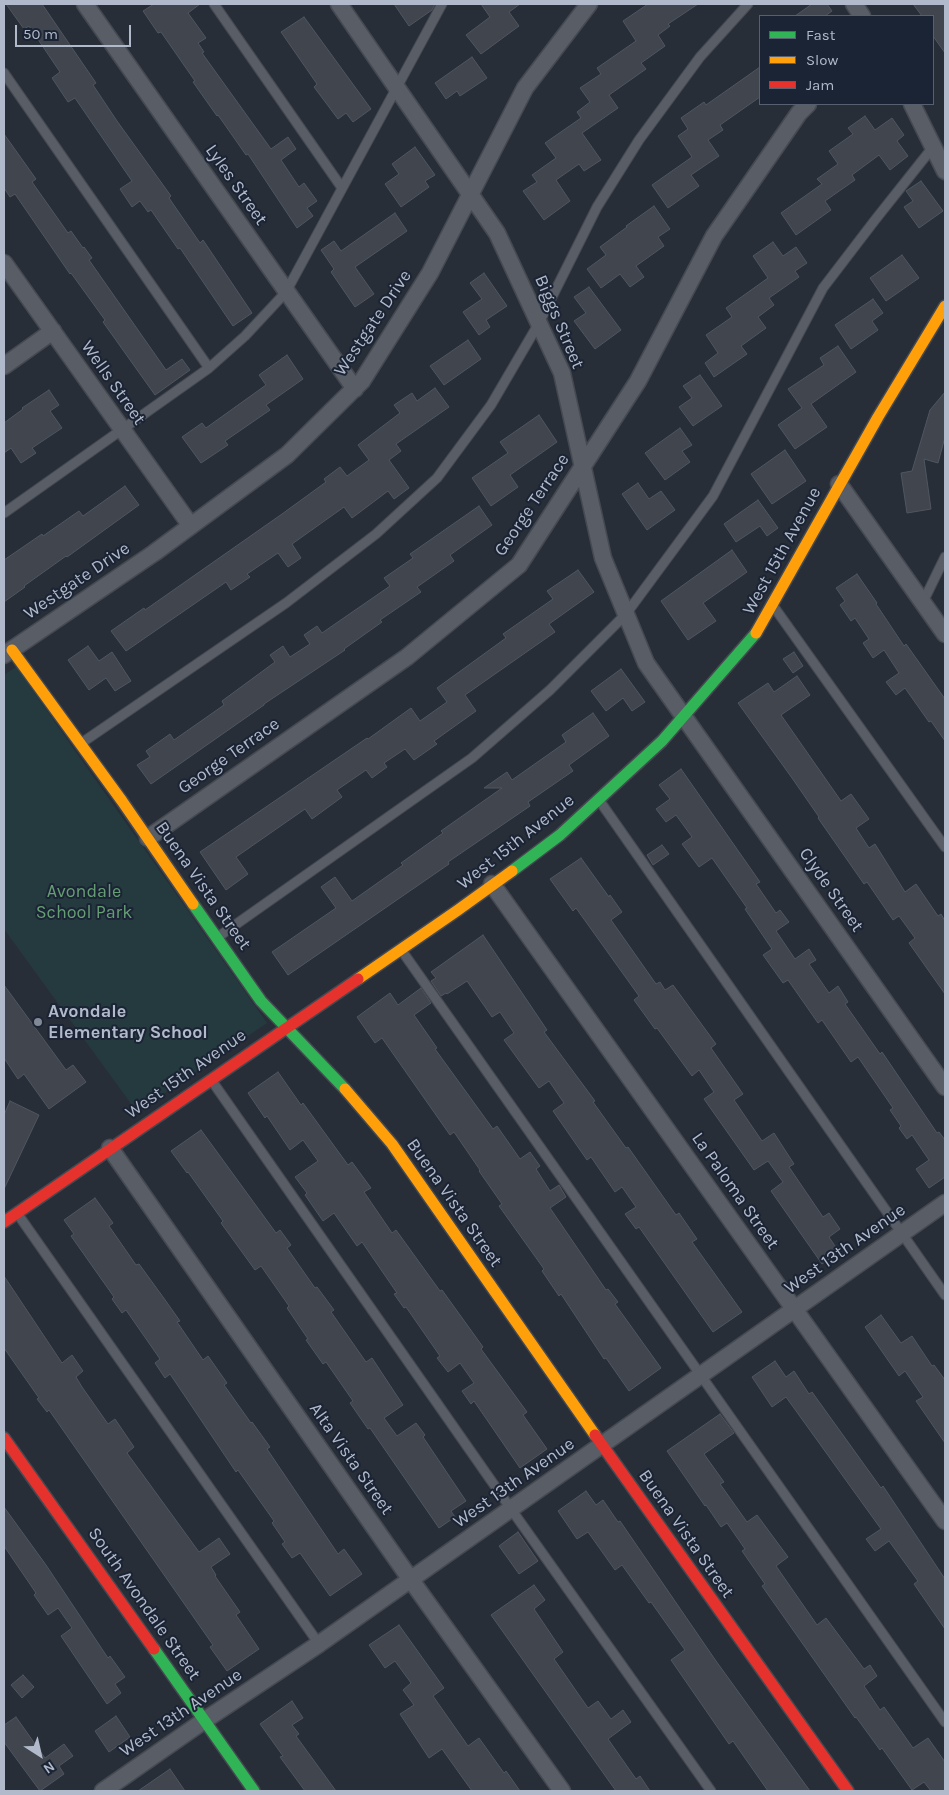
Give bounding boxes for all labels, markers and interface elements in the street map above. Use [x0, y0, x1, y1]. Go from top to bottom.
scale bar [18, 15, 134, 47]
legend [759, 15, 934, 105]
text: 50 m [23, 25, 58, 43]
text: Fast [806, 26, 835, 44]
text: Slow [806, 51, 838, 69]
text: Jam [806, 76, 834, 94]
street label: Lyles Street [200, 140, 272, 230]
street label: Westgate Drive [330, 266, 416, 380]
street label: Biggs Street [530, 272, 588, 372]
street label: Wells Street [76, 337, 150, 429]
street label: George Terrace [490, 450, 574, 560]
street label: West 15th Avenue [738, 483, 826, 619]
street label: Westgate Drive [20, 538, 134, 624]
street label: George Terrace [174, 713, 284, 799]
street label: West 15th Avenue [453, 790, 579, 894]
street label: Buena Vista Street [151, 818, 255, 954]
street label: Clyde Street [794, 844, 868, 936]
park label: Avondale School Park [36, 881, 132, 924]
place label: Avondale Elementary School [48, 1001, 208, 1044]
marker: Avondale Elementary School [32, 1016, 44, 1028]
street label: West 15th Avenue [121, 1024, 251, 1124]
street label: La Paloma Street [687, 1128, 783, 1254]
street label: Buena Vista Street [402, 1135, 506, 1271]
street label: West 13th Avenue [780, 1199, 910, 1299]
street label: Alta Vista Street [304, 1399, 398, 1519]
street label: West 13th Avenue [449, 1433, 579, 1533]
street label: Buena Vista Street [634, 1466, 738, 1602]
street label: South Avondale Street [83, 1523, 205, 1685]
street label: West 13th Avenue [116, 1664, 246, 1762]
north arrow [15, 1730, 65, 1780]
text: N [40, 1758, 58, 1778]

